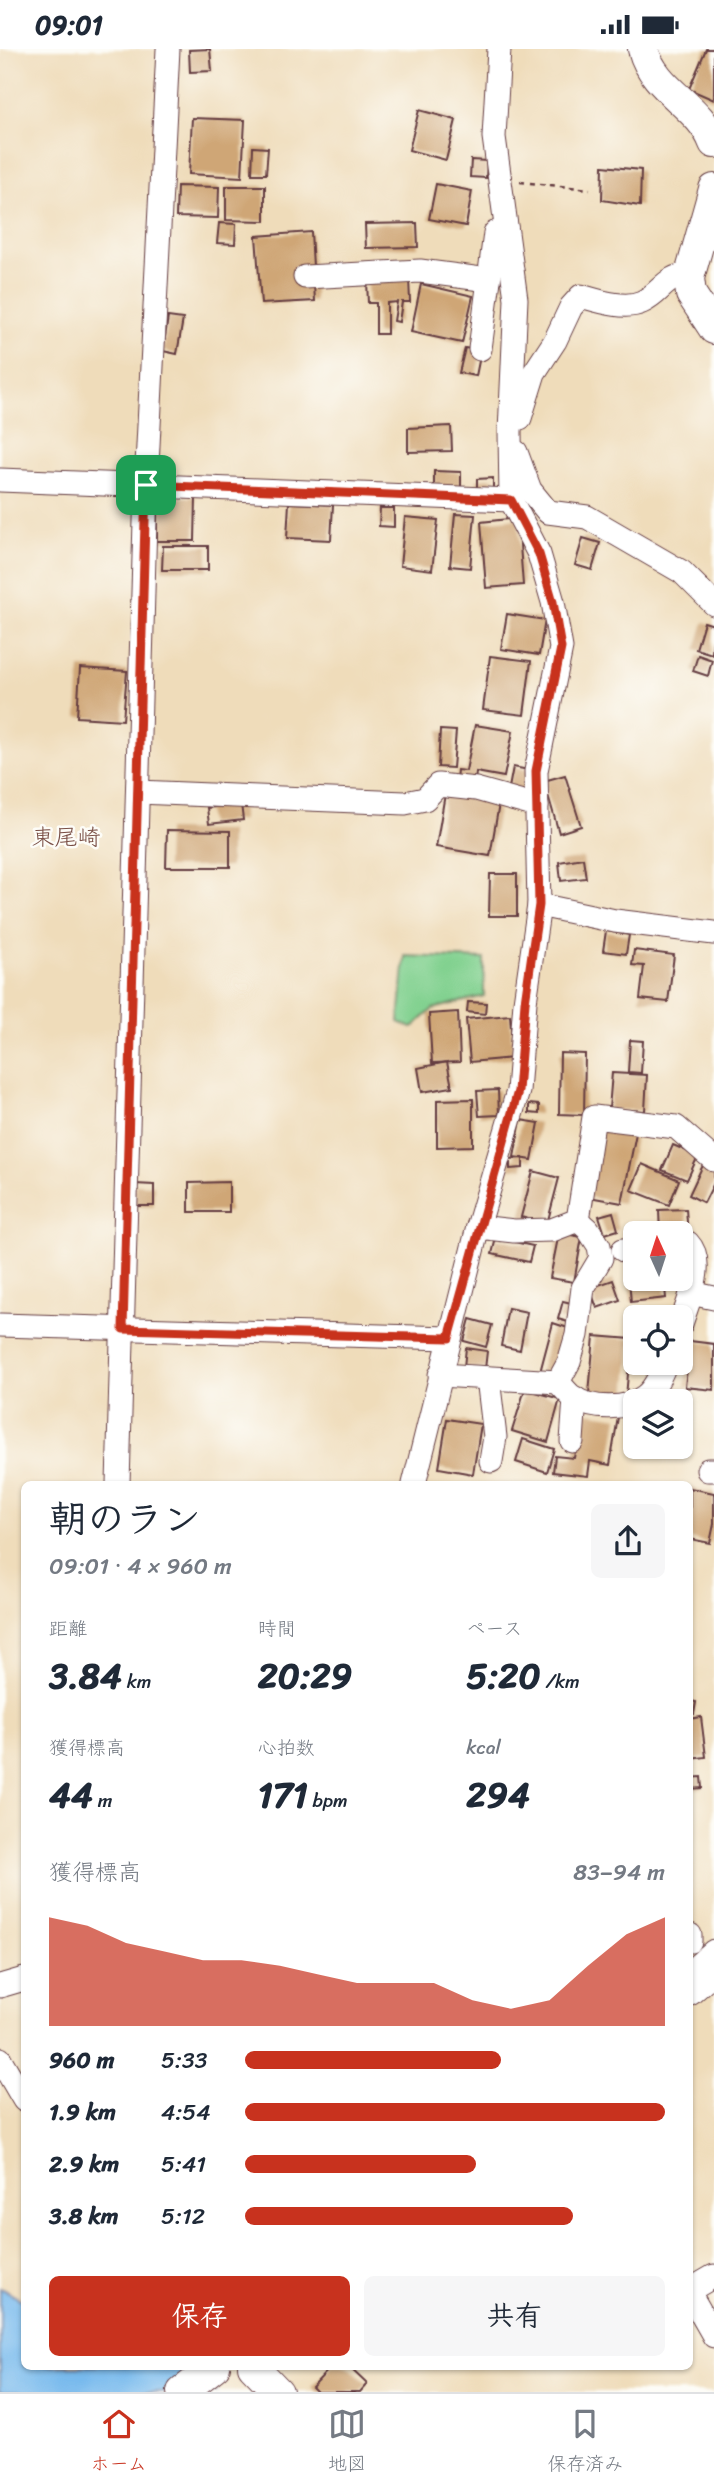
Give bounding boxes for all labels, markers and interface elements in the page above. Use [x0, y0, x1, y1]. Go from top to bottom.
text: 09:01 [35, 2, 103, 48]
pin [116, 455, 176, 515]
icon: arrive [127, 466, 165, 504]
district label: 東尾崎 [32, 817, 101, 858]
north arrow [623, 1221, 693, 1291]
map controls [623, 1221, 693, 1459]
button: locate [623, 1305, 693, 1375]
button: layers [623, 1389, 693, 1459]
text: 朝のラン [49, 1486, 201, 1553]
button: share [591, 1504, 665, 1578]
text: 09:01 · 4 × 960 m [49, 1546, 232, 1587]
text: 距離 [49, 1612, 87, 1645]
text: 時間 [258, 1612, 296, 1645]
text: ペース [466, 1612, 522, 1645]
text: 3.84 [49, 1645, 122, 1707]
text: 20:29 [258, 1645, 352, 1707]
text: 5:20 [466, 1645, 541, 1707]
text: km [122, 1665, 151, 1698]
text: /km [541, 1665, 580, 1698]
text: 獲得標高 [49, 1731, 125, 1764]
text: 心拍数 [258, 1731, 315, 1764]
text: kcal [466, 1731, 501, 1764]
text: 44 [49, 1764, 93, 1826]
text: 171 [258, 1764, 308, 1826]
text: 294 [466, 1764, 530, 1826]
text: m [93, 1784, 112, 1817]
text: bpm [308, 1784, 348, 1817]
text: 獲得標高 [49, 1852, 141, 1893]
text: 83–94 m [573, 1852, 665, 1893]
text: 960 m [49, 2040, 114, 2081]
text: 5:33 [161, 2040, 207, 2081]
text: 1.9 km [49, 2092, 116, 2133]
text: 4:54 [161, 2092, 211, 2133]
text: 2.9 km [49, 2144, 119, 2185]
text: 5:41 [161, 2144, 206, 2185]
text: 3.8 km [49, 2196, 118, 2237]
text: 5:12 [161, 2196, 205, 2237]
button: 保存 [49, 2276, 350, 2356]
button: 共有 [364, 2276, 665, 2356]
tab: ホーム [91, 2405, 147, 2480]
tab: 地図 [328, 2405, 366, 2480]
tab: 保存済み [547, 2405, 623, 2480]

